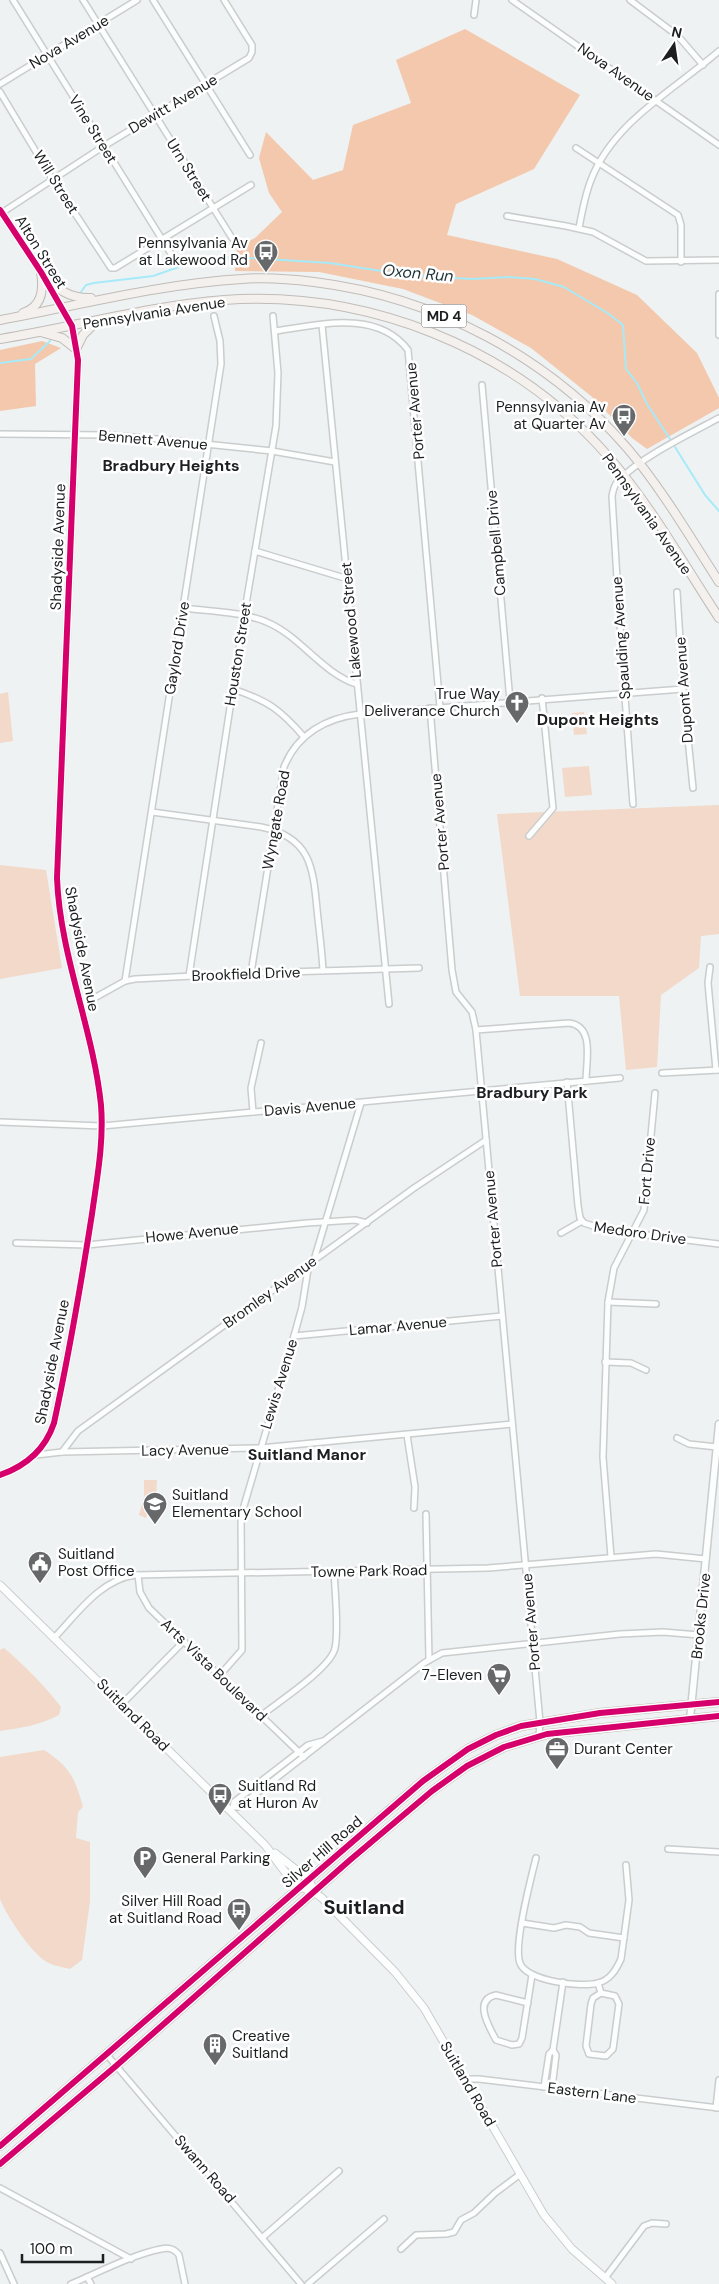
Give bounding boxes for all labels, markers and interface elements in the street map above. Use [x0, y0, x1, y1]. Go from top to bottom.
street label: Nova Avenue [25, 10, 113, 74]
north arrow [649, 20, 699, 70]
text: N [670, 22, 684, 42]
street label: Nova Avenue [574, 38, 658, 106]
street label: Dewitt Avenue [125, 70, 221, 138]
street label: Vine Street [64, 91, 122, 167]
street label: Urn Street [162, 135, 216, 205]
street label: Will Street [29, 146, 83, 218]
street label: Alton Street [11, 212, 72, 293]
place label: Pennsylvania Av at Lakewood Rd [138, 233, 248, 270]
bus stop icon: Pennsylvania Av at Lakewood Rd [253, 239, 279, 273]
water label: Oxon Run [382, 259, 454, 287]
street label: Pennsylvania Avenue [81, 292, 227, 334]
road number: MD 4 [422, 304, 466, 328]
street label: Porter Avenue [401, 362, 429, 460]
place label: Pennsylvania Av at Quarter Av [496, 397, 606, 434]
bus stop icon: Pennsylvania Av at Quarter Av [611, 403, 637, 437]
street label: Bennett Avenue [97, 425, 209, 455]
street label: Pennsylvania Avenue [598, 449, 696, 579]
district label: Bradbury Heights [102, 455, 240, 476]
street label: Shadyside Avenue [46, 483, 70, 611]
street label: Campbell Drive [481, 489, 511, 597]
street label: Lakewood Street [336, 561, 366, 679]
street label: Spaulding Avenue [607, 576, 635, 700]
street label: Gaylord Drive [160, 600, 194, 696]
street label: Houston Street [220, 601, 256, 707]
street label: Dupont Avenue [670, 636, 698, 744]
place label: True Way Deliverance Church [364, 684, 501, 721]
church icon: True Way Deliverance Church [504, 690, 530, 724]
district label: Dupont Heights [537, 709, 659, 730]
street label: Wyngate Road [257, 769, 295, 871]
street label: Porter Avenue [426, 773, 454, 871]
street label: Shadyside Avenue [60, 885, 104, 1013]
street label: Brookfield Drive [191, 962, 301, 986]
district label: Bradbury Park [476, 1082, 588, 1103]
street label: Davis Avenue [263, 1093, 357, 1121]
street label: Fort Drive [634, 1136, 660, 1206]
street label: Porter Avenue [479, 1170, 507, 1268]
street label: Medoro Drive [593, 1217, 687, 1249]
street label: Howe Avenue [144, 1218, 240, 1248]
street label: Bromley Avenue [219, 1251, 321, 1333]
street label: Shadyside Avenue [30, 1298, 74, 1426]
street label: Lamar Avenue [348, 1312, 448, 1340]
street label: Lewis Avenue [256, 1336, 302, 1432]
street label: Lacy Avenue [141, 1439, 229, 1461]
district label: Suitland Manor [248, 1444, 367, 1465]
place label: Suitland Elementary School [172, 1485, 302, 1522]
school or university icon: Suitland Elementary School [142, 1491, 168, 1525]
place label: Suitland Post Office [58, 1544, 135, 1581]
public building icon: Suitland Post Office [27, 1550, 53, 1584]
street label: Towne Park Road [310, 1560, 428, 1582]
street label: Brooks Drive [687, 1572, 715, 1660]
street label: Porter Avenue [517, 1573, 545, 1671]
street label: Arts Vista Boulevard [157, 1614, 271, 1726]
supermarket icon: 7-Eleven [486, 1662, 512, 1696]
place label: 7-Eleven [422, 1665, 482, 1685]
street label: Suitland Road [92, 1674, 174, 1756]
office icon: Durant Center [544, 1736, 570, 1770]
place label: Durant Center [574, 1739, 673, 1759]
place label: Suitland Rd at Huron Av [238, 1776, 319, 1813]
bus stop icon: Suitland Rd at Huron Av [207, 1782, 233, 1816]
street label: Silver Hill Road [277, 1811, 367, 1893]
parking icon: General Parking [132, 1845, 158, 1879]
place label: General Parking [162, 1848, 270, 1868]
place label: Silver Hill Road at Suitland Road [109, 1891, 222, 1928]
district label: Suitland [323, 1894, 405, 1920]
bus stop icon: Silver Hill Road at Suitland Road [226, 1897, 252, 1931]
place label: Creative Suitland [232, 2026, 290, 2063]
building icon: Creative Suitland [202, 2032, 228, 2066]
street label: Suitland Road [436, 2038, 500, 2130]
street label: Eastern Lane [546, 2078, 638, 2108]
street label: Swann Road [170, 2131, 240, 2207]
scale bar [22, 2232, 104, 2264]
text: 100 m [30, 2239, 73, 2259]

